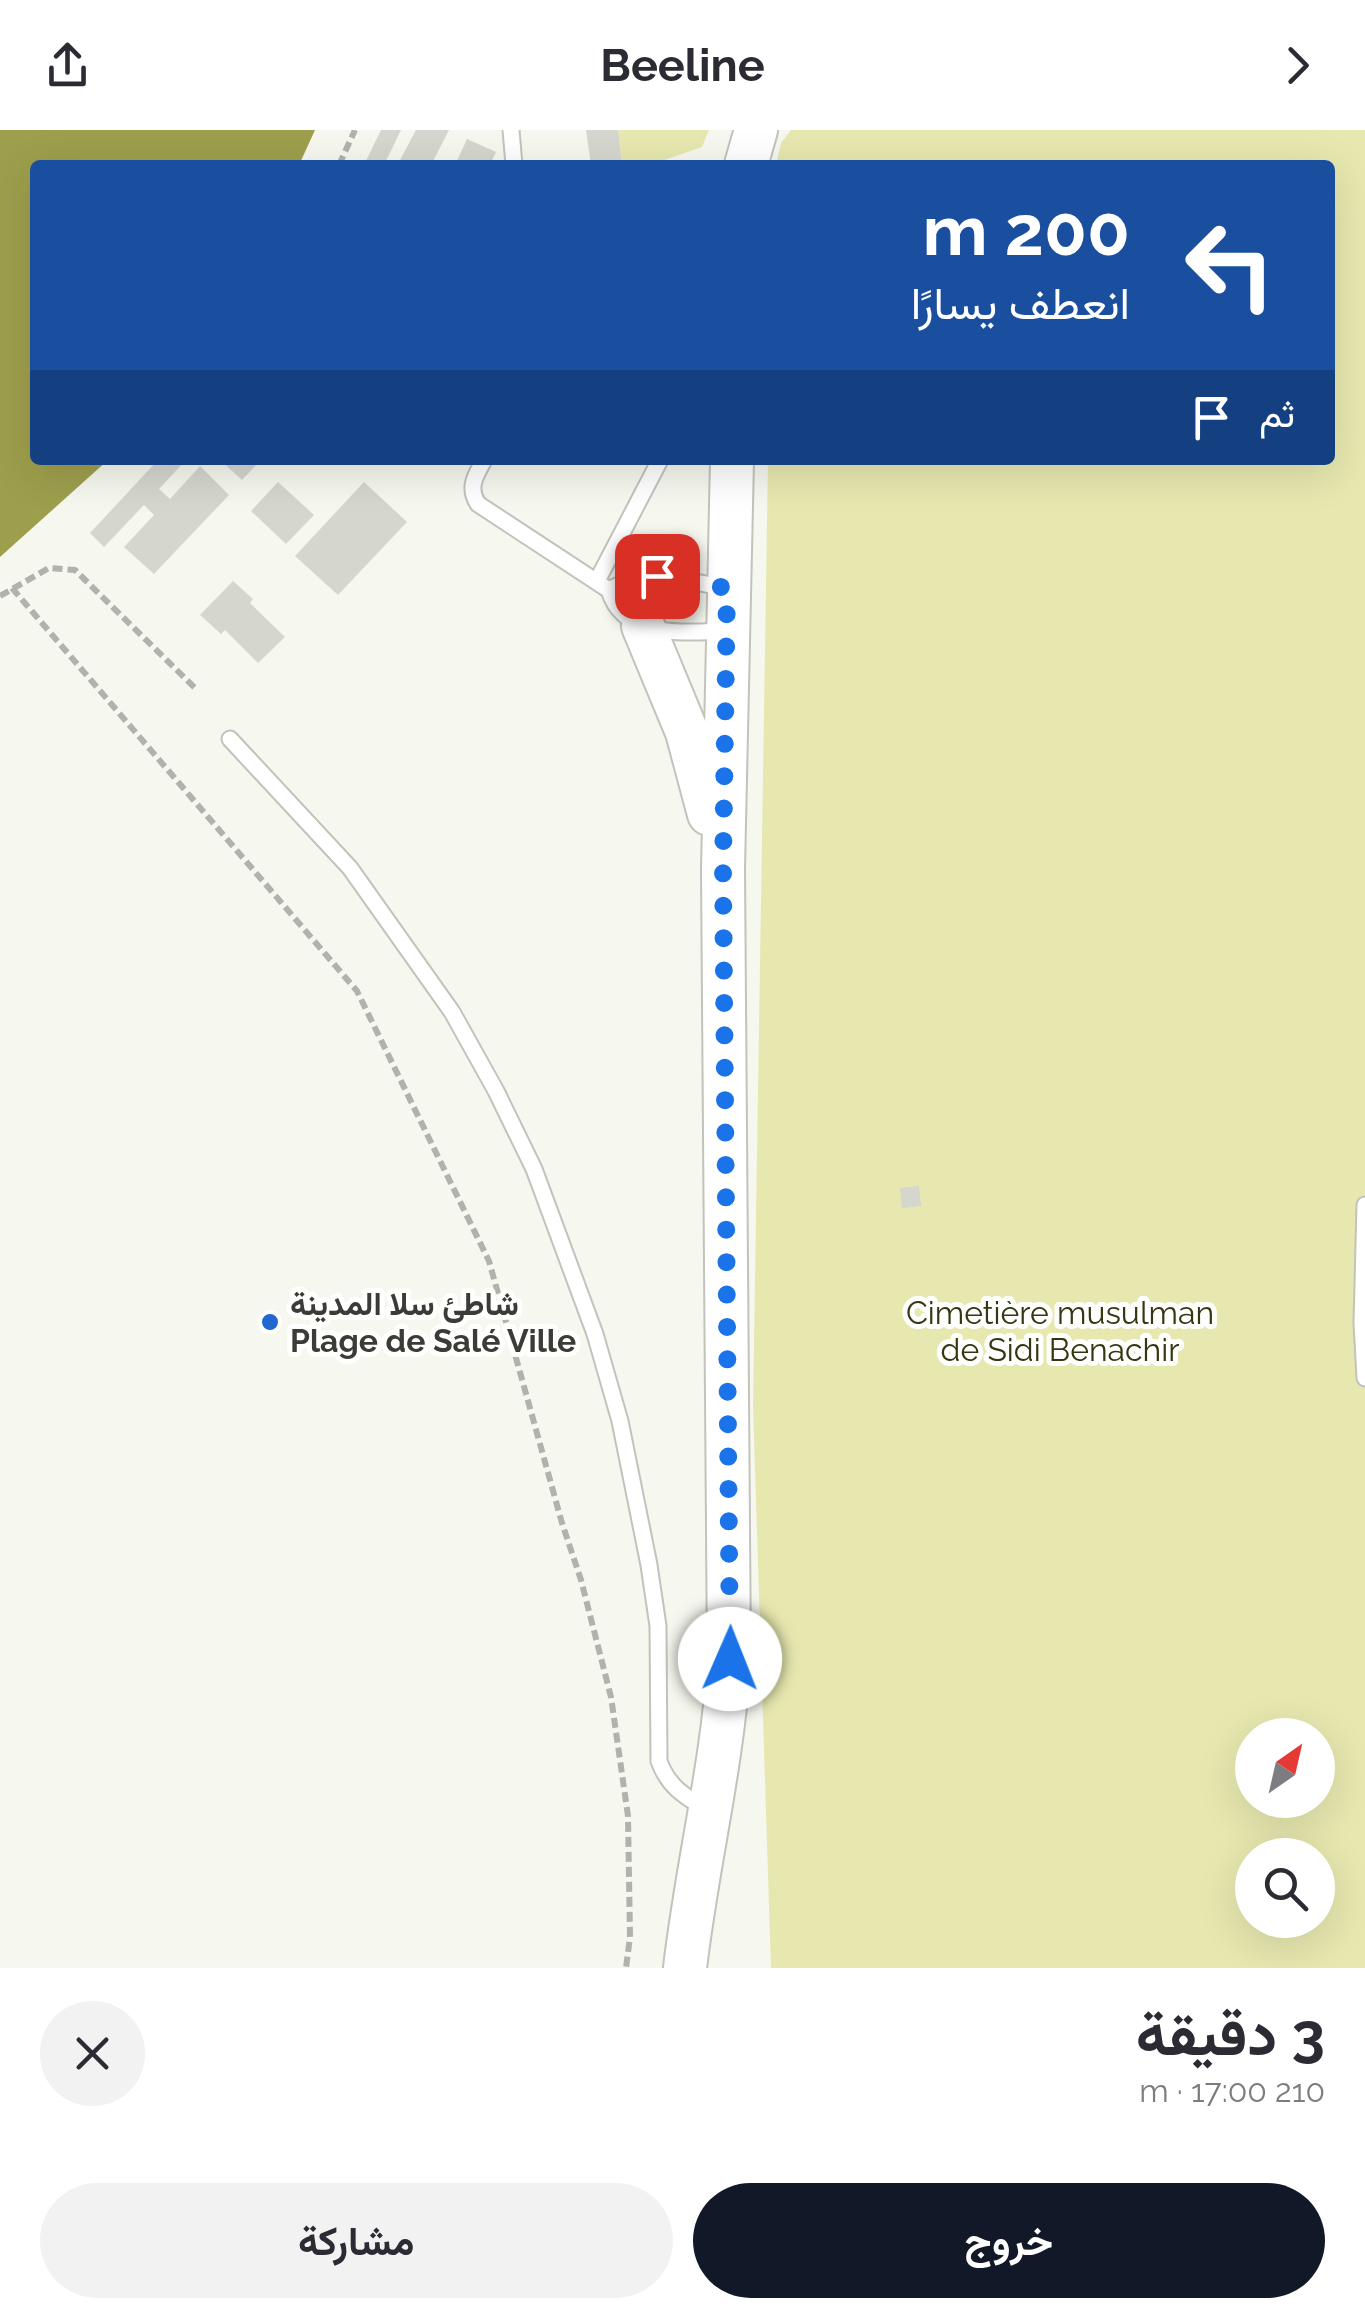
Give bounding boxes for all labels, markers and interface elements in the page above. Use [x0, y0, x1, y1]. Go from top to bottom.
icon: share [40, 38, 95, 93]
icon: forward [1270, 38, 1325, 93]
text: Beeline [600, 39, 765, 92]
text: 200 m [923, 189, 1130, 271]
icon: left [1165, 200, 1295, 330]
text: انعطف يسارًا [911, 277, 1130, 330]
icon: arrive [1184, 390, 1239, 445]
text: ثم [1259, 391, 1295, 436]
pin [615, 534, 700, 619]
icon: arrive [630, 549, 685, 604]
place label: شاطئ سلا المدينة Plage de Salé Ville [290, 1285, 576, 1359]
park label: Cimetière musulman de Sidi Benachir [906, 1294, 1214, 1368]
marker: شاطئ سلا المدينة Plage de Salé Ville [259, 1311, 281, 1333]
position arrow [678, 1607, 782, 1711]
north arrow [1235, 1718, 1335, 1818]
map controls [1235, 1718, 1335, 1938]
button: search [1235, 1838, 1335, 1938]
text: 3 دقيقة [1136, 1999, 1325, 2069]
button: close [40, 2001, 145, 2106]
text: 210 m · 17:00 [1139, 2072, 1325, 2109]
button: مشاركة [40, 2183, 673, 2298]
button: خروج [693, 2183, 1325, 2298]

